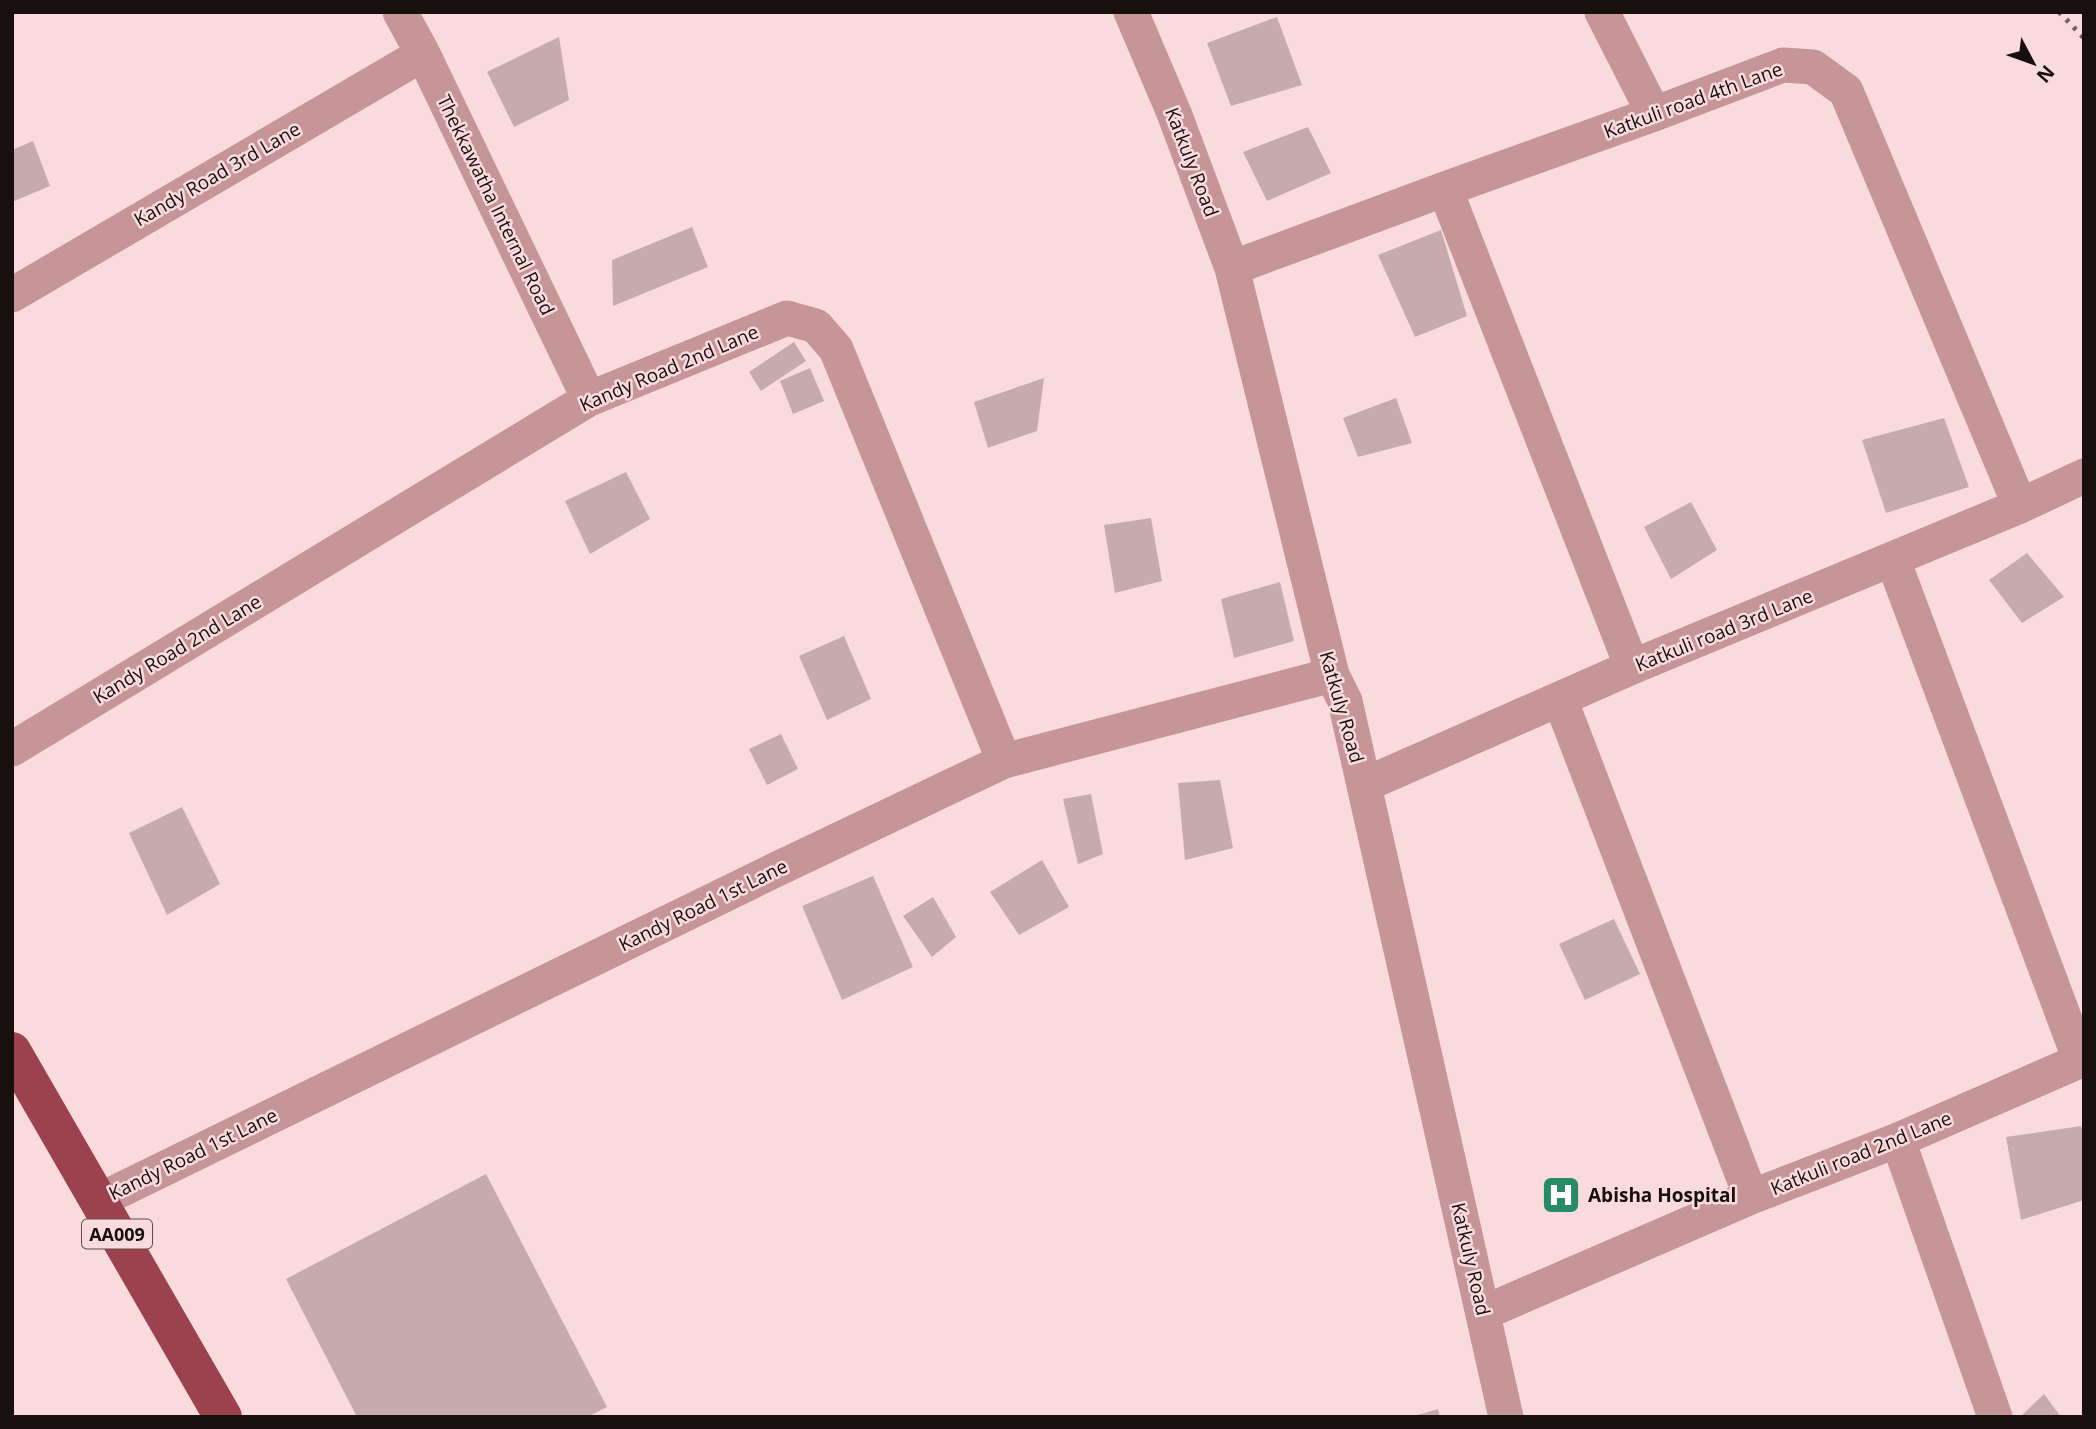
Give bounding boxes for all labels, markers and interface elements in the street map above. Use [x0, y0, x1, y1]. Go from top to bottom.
north arrow [1998, 28, 2068, 98]
street label: Katkuli road 4th Lane [1600, 56, 1786, 144]
text: N [2031, 60, 2061, 89]
street label: Thekkawatha Internal Road [431, 91, 561, 319]
street label: Katkuly Road [1159, 104, 1225, 220]
street label: Kandy Road 3rd Lane [129, 116, 305, 232]
street label: Kandy Road 2nd Lane [576, 319, 762, 417]
street label: Katkuli road 3rd Lane [1631, 582, 1817, 678]
street label: Kandy Road 2nd Lane [88, 588, 266, 710]
street label: Katkuly Road [1314, 648, 1370, 766]
street label: Kandy Road 1st Lane [614, 853, 792, 957]
street label: Kandy Road 1st Lane [104, 1102, 282, 1206]
street label: Katkuli road 2nd Lane [1767, 1105, 1955, 1201]
hospital icon: Abisha Hospital [1540, 1174, 1582, 1216]
place label: Abisha Hospital [1588, 1182, 1736, 1208]
street label: Katkuly Road [1445, 1200, 1497, 1318]
road number: AA009 [82, 1219, 152, 1248]

